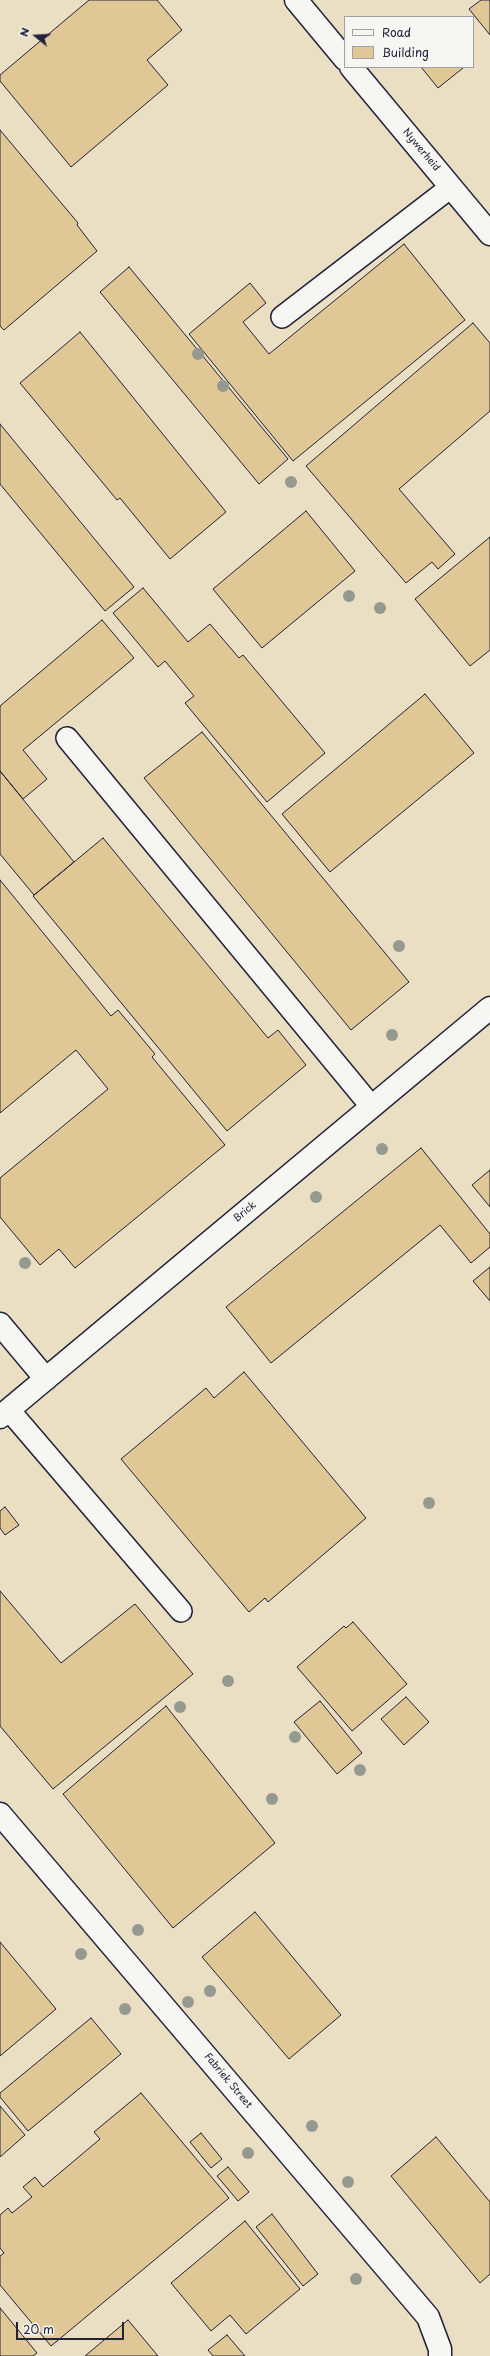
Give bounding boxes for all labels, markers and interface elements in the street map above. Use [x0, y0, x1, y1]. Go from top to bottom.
north arrow [16, 16, 56, 56]
legend [344, 16, 474, 68]
text: Road [382, 23, 411, 41]
text: N [15, 25, 34, 39]
text: Building [382, 43, 429, 61]
street label: Nywerheid [400, 126, 442, 174]
street label: Brick [231, 1199, 259, 1225]
street label: Fabriek Street [201, 2051, 255, 2111]
scale bar [18, 2314, 126, 2340]
text: 20 m [23, 2320, 54, 2338]

